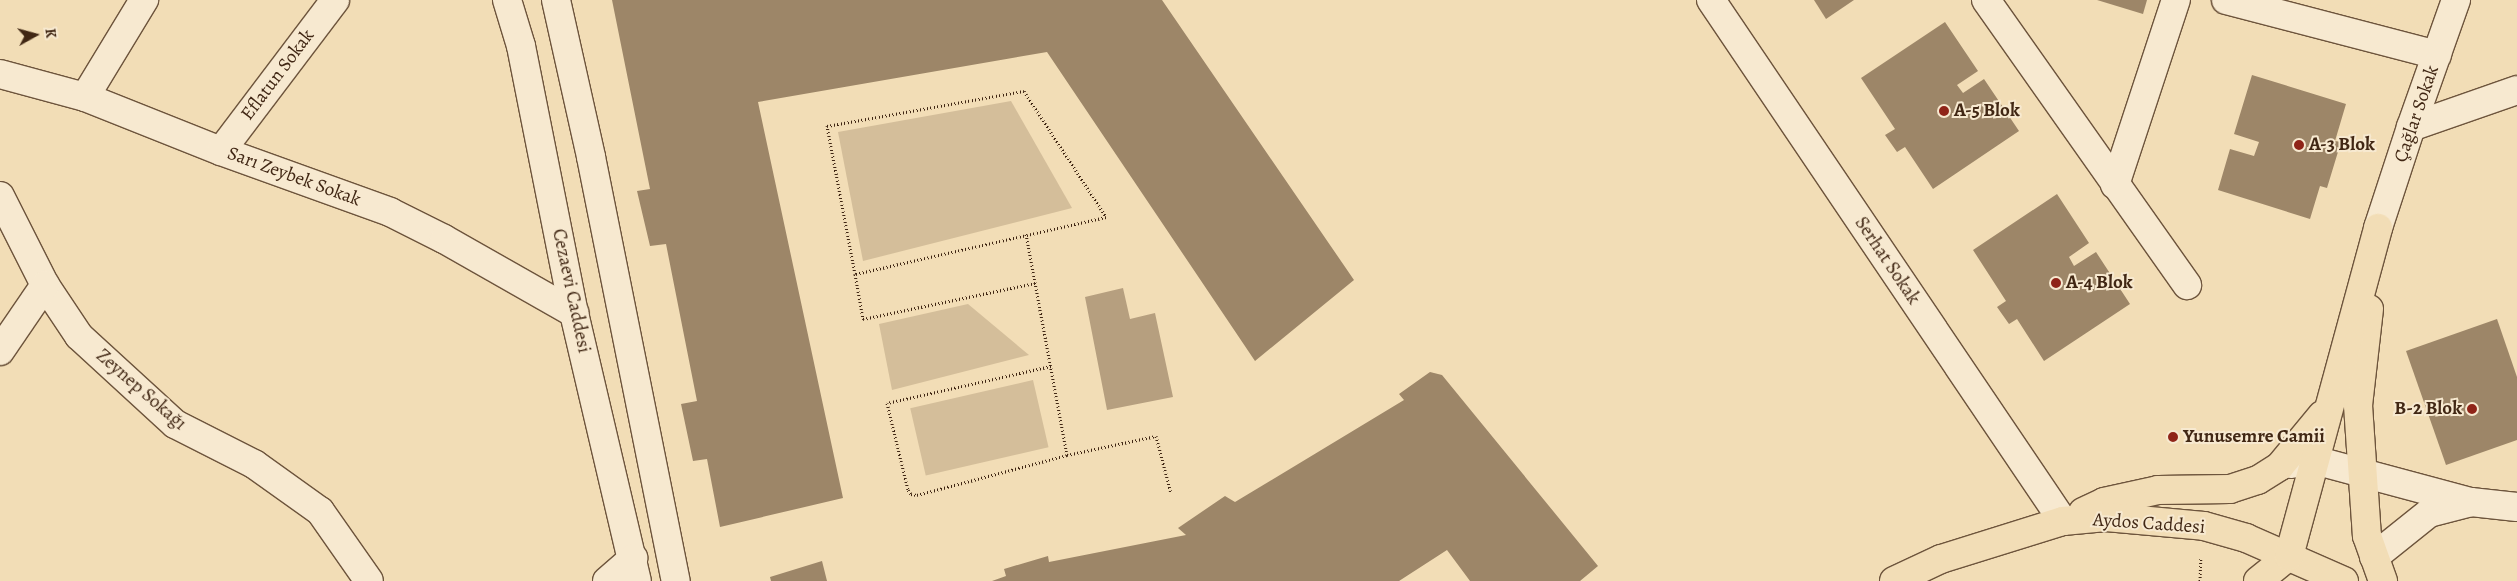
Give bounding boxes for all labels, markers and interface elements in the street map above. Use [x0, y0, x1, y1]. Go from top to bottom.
north arrow [10, 10, 60, 60]
street label: Eflatun Sokak [236, 25, 320, 125]
text: K [40, 27, 60, 39]
street label: Çağlar Sokak [2390, 62, 2444, 166]
place label: A-5 Blok [1954, 100, 2020, 122]
marker: A-5 Blok [1938, 105, 1950, 117]
place label: A-3 Blok [2309, 134, 2375, 156]
marker: A-3 Blok [2293, 139, 2305, 151]
street label: Sarı Zeybek Sokak [224, 142, 364, 212]
street label: Serhat Sokak [1849, 213, 1925, 309]
street label: Cezaevi Caddesi [547, 227, 595, 355]
place label: A-4 Blok [2066, 272, 2133, 294]
marker: A-4 Blok [2050, 277, 2062, 289]
street label: Zeynep Sokağı [91, 345, 191, 435]
place label: B-2 Blok [2394, 398, 2462, 420]
marker: B-2 Blok [2466, 403, 2478, 415]
place label: Yunusemre Camii [2183, 426, 2325, 448]
marker: Yunusemre Camii [2167, 431, 2179, 443]
street label: Aydos Caddesi [2092, 509, 2206, 539]

